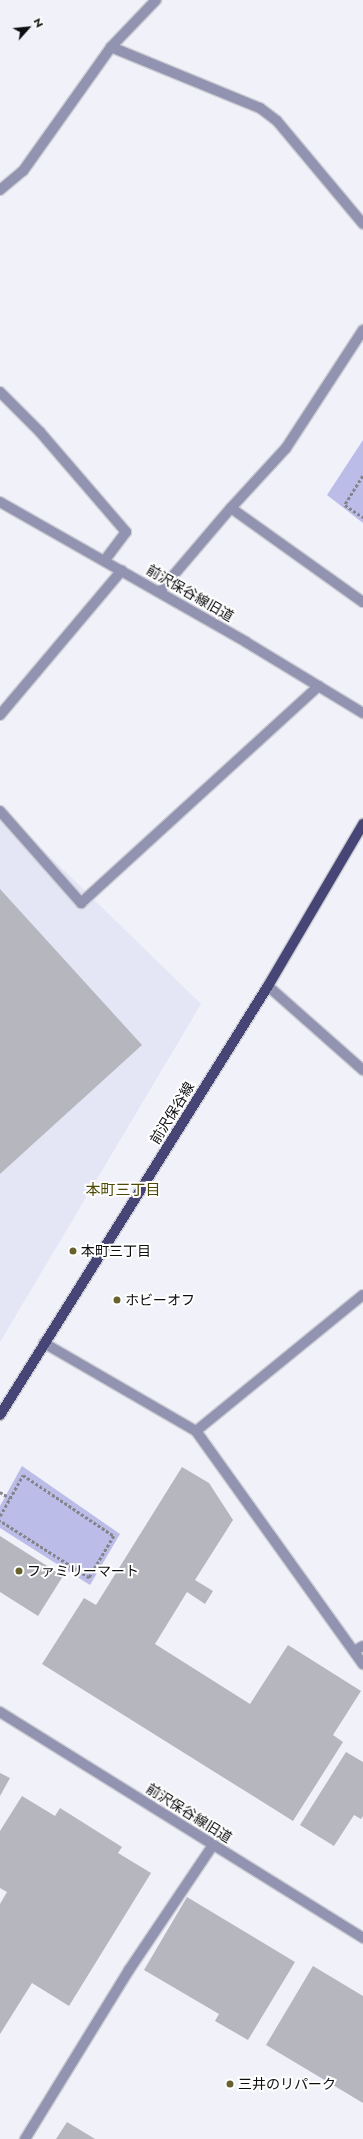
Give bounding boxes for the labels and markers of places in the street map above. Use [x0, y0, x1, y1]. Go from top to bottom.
place label: 本町三丁目 [81, 1243, 151, 1259]
marker: 本町三丁目 [68, 1246, 78, 1256]
place label: ホビーオフ [125, 1292, 195, 1308]
marker: ホビーオフ [112, 1295, 122, 1305]
place label: ファミリーマート [27, 1563, 139, 1579]
marker: ファミリーマート [14, 1566, 24, 1576]
place label: 三井のリパーク [238, 2076, 336, 2092]
marker: 三井のリパーク [225, 2079, 235, 2089]

